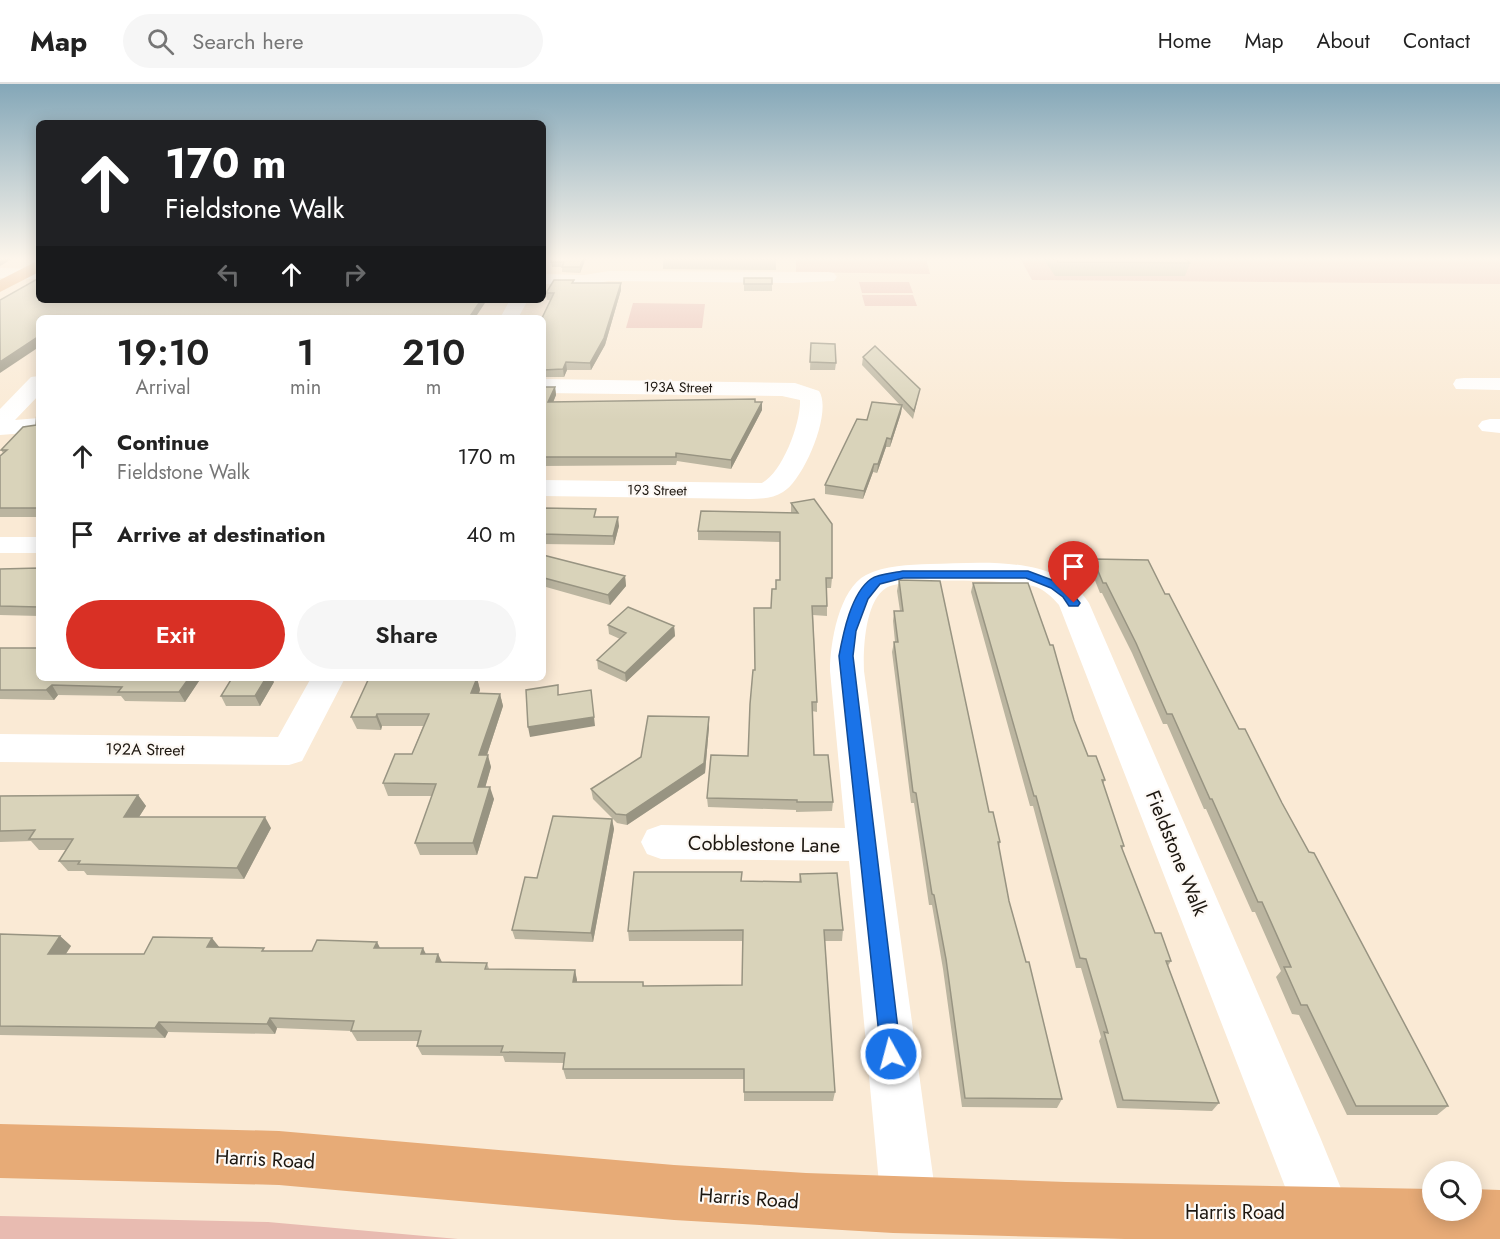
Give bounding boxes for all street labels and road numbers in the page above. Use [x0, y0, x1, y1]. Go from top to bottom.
street label: 193A Street [644, 376, 713, 398]
street label: 193 Street [627, 479, 688, 501]
street label: 192A Street [105, 737, 185, 762]
street label: Fieldstone Walk [1138, 786, 1215, 920]
street label: Cobblestone Lane [688, 829, 840, 860]
street label: Harris Road [214, 1142, 316, 1177]
street label: Harris Road [698, 1181, 800, 1216]
street label: Harris Road [1185, 1198, 1285, 1227]

